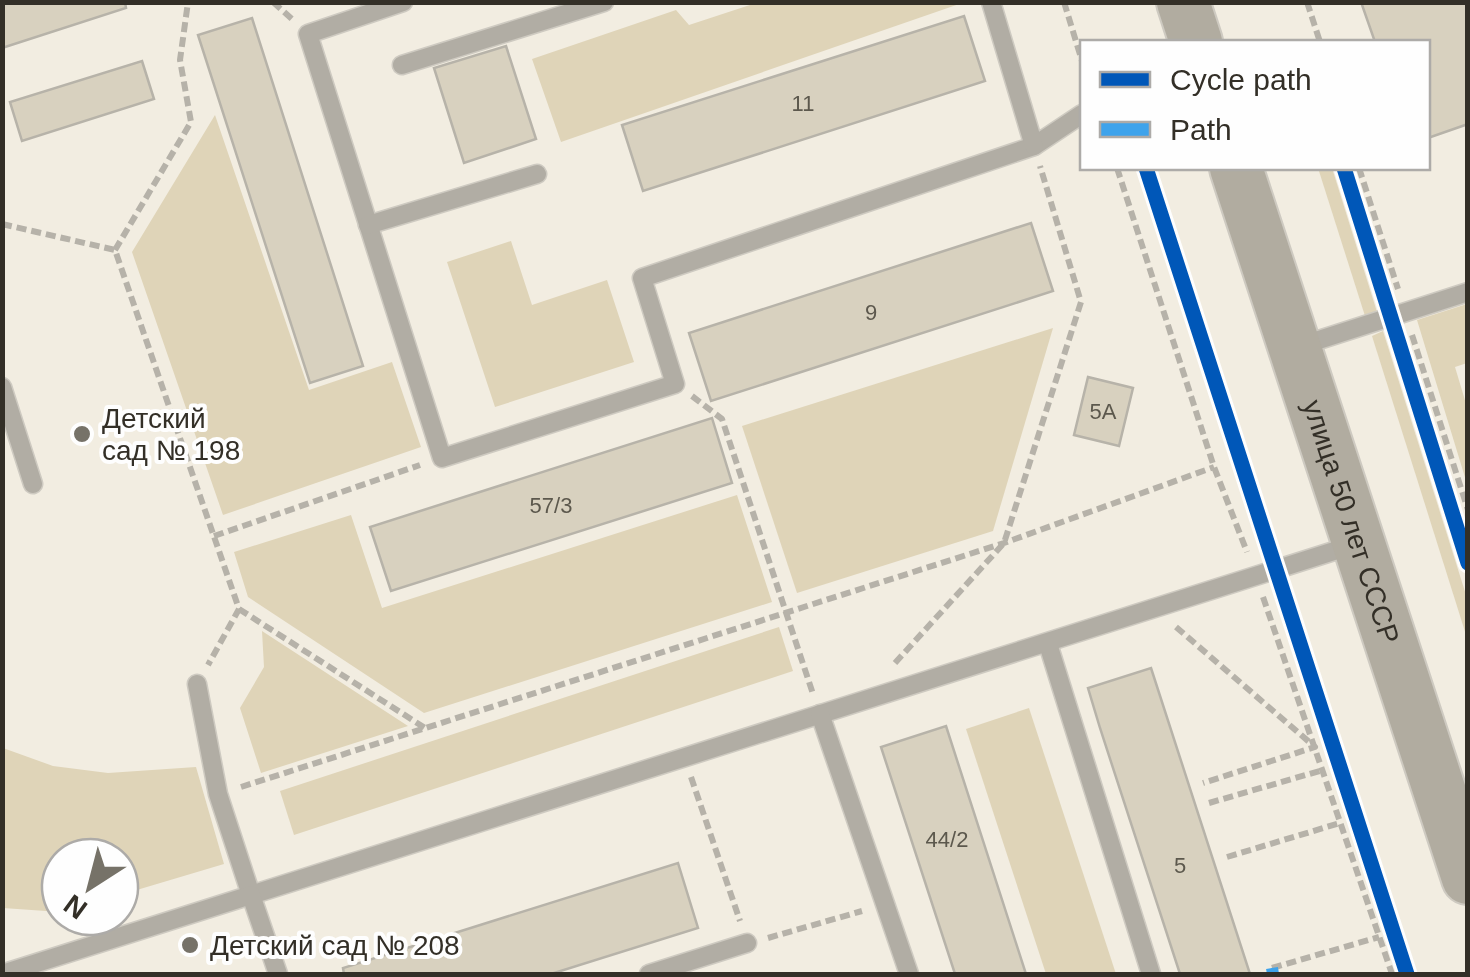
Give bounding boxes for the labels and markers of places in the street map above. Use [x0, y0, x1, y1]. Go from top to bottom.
place label: Детский сад № 198 [102, 403, 240, 466]
marker: Детский сад № 198 [71, 423, 93, 445]
place label: Детский сад № 208 [210, 930, 460, 961]
marker: Детский сад № 208 [179, 934, 201, 956]

